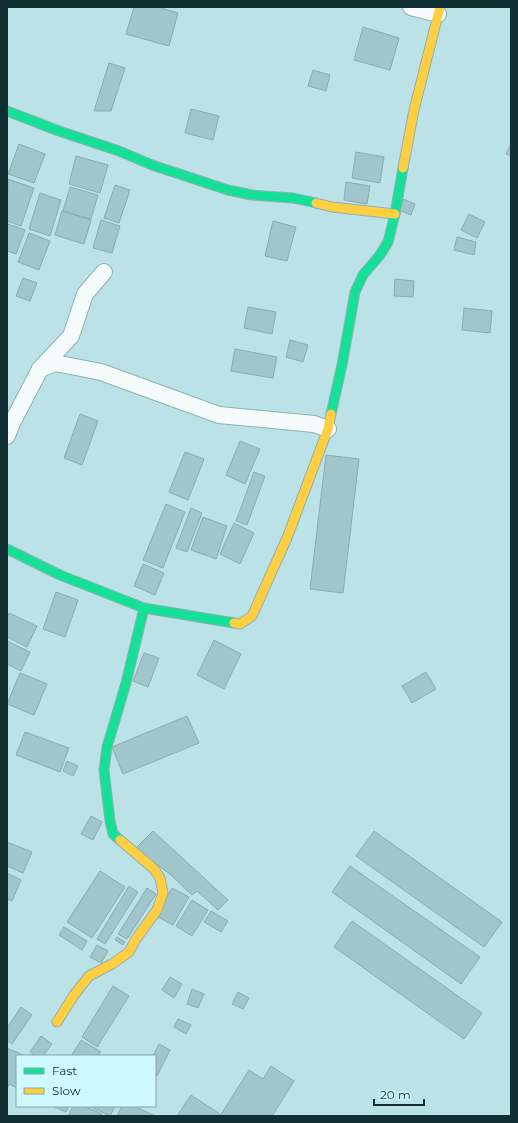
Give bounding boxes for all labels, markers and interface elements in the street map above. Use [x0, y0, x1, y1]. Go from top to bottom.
legend [16, 1055, 156, 1107]
text: Fast [52, 1063, 77, 1078]
scale bar [374, 1081, 424, 1107]
text: Slow [52, 1083, 81, 1098]
text: 20 m [380, 1087, 411, 1102]

